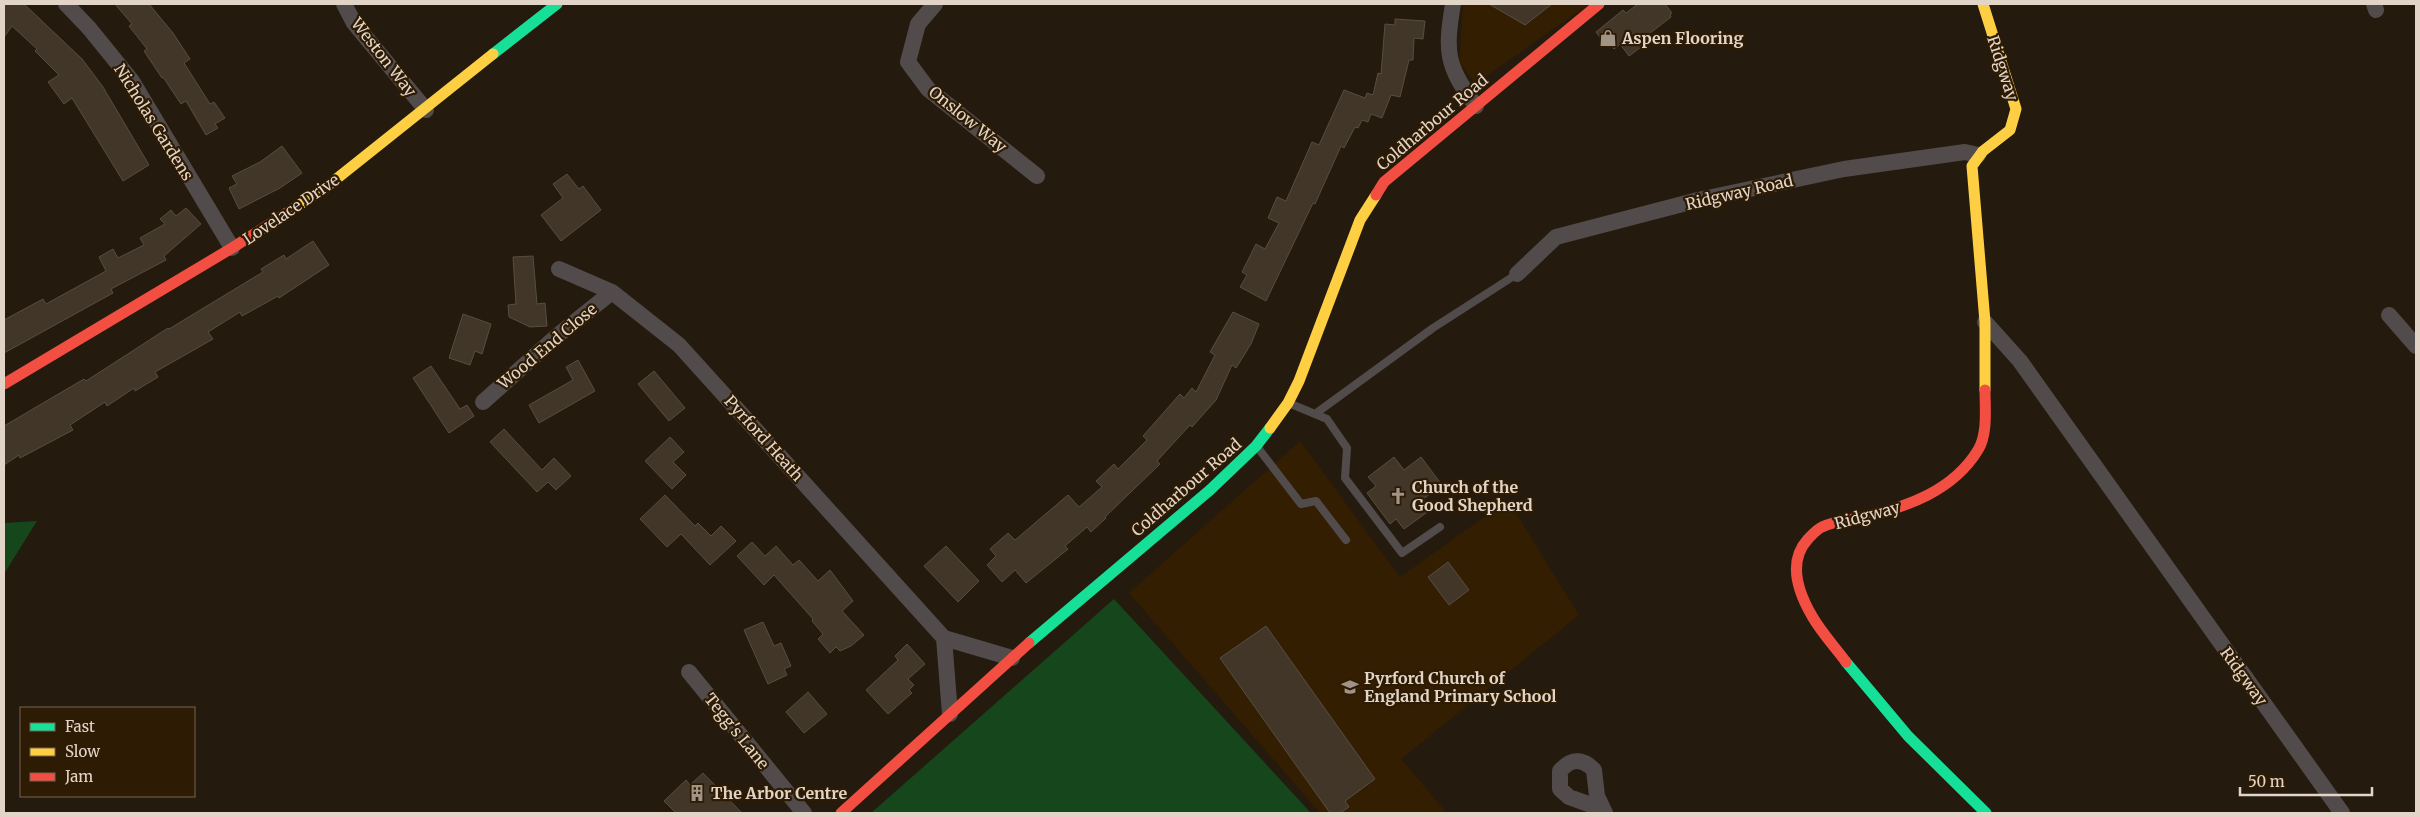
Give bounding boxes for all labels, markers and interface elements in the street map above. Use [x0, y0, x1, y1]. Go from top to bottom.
street label: Weston Way [347, 13, 421, 101]
shop icon: Aspen Flooring [1598, 28, 1618, 48]
place label: Aspen Flooring [1621, 28, 1743, 48]
street label: Ridgway [1983, 33, 2023, 104]
street label: Nicholas Gardens [110, 60, 198, 184]
street label: Coldharbour Road [1372, 69, 1492, 174]
street label: Onslow Way [925, 82, 1012, 157]
street label: Lovelace Drive [239, 169, 343, 249]
street label: Ridgway Road [1683, 170, 1795, 214]
street label: Wood End Close [493, 299, 601, 394]
street label: Pyrford Heath [720, 391, 808, 485]
street label: Coldharbour Road [1127, 434, 1245, 540]
place label: Church of the Good Shepherd [1412, 477, 1533, 515]
church icon: Church of the Good Shepherd [1388, 486, 1408, 506]
street label: Ridgway [1832, 496, 1903, 533]
street label: Ridgway [2216, 643, 2272, 710]
place label: Pyrford Church of England Primary School [1364, 668, 1556, 706]
school or university icon: Pyrford Church of England Primary School [1340, 677, 1360, 697]
street label: Tegg's Lane [700, 689, 774, 773]
legend [20, 707, 195, 797]
text: Fast [65, 717, 95, 736]
text: Slow [65, 742, 100, 761]
scale bar [2240, 764, 2372, 796]
text: Jam [64, 767, 93, 786]
text: 50 m [2248, 772, 2285, 791]
building icon: The Arbor Centre [687, 783, 707, 803]
place label: The Arbor Centre [711, 783, 847, 803]

